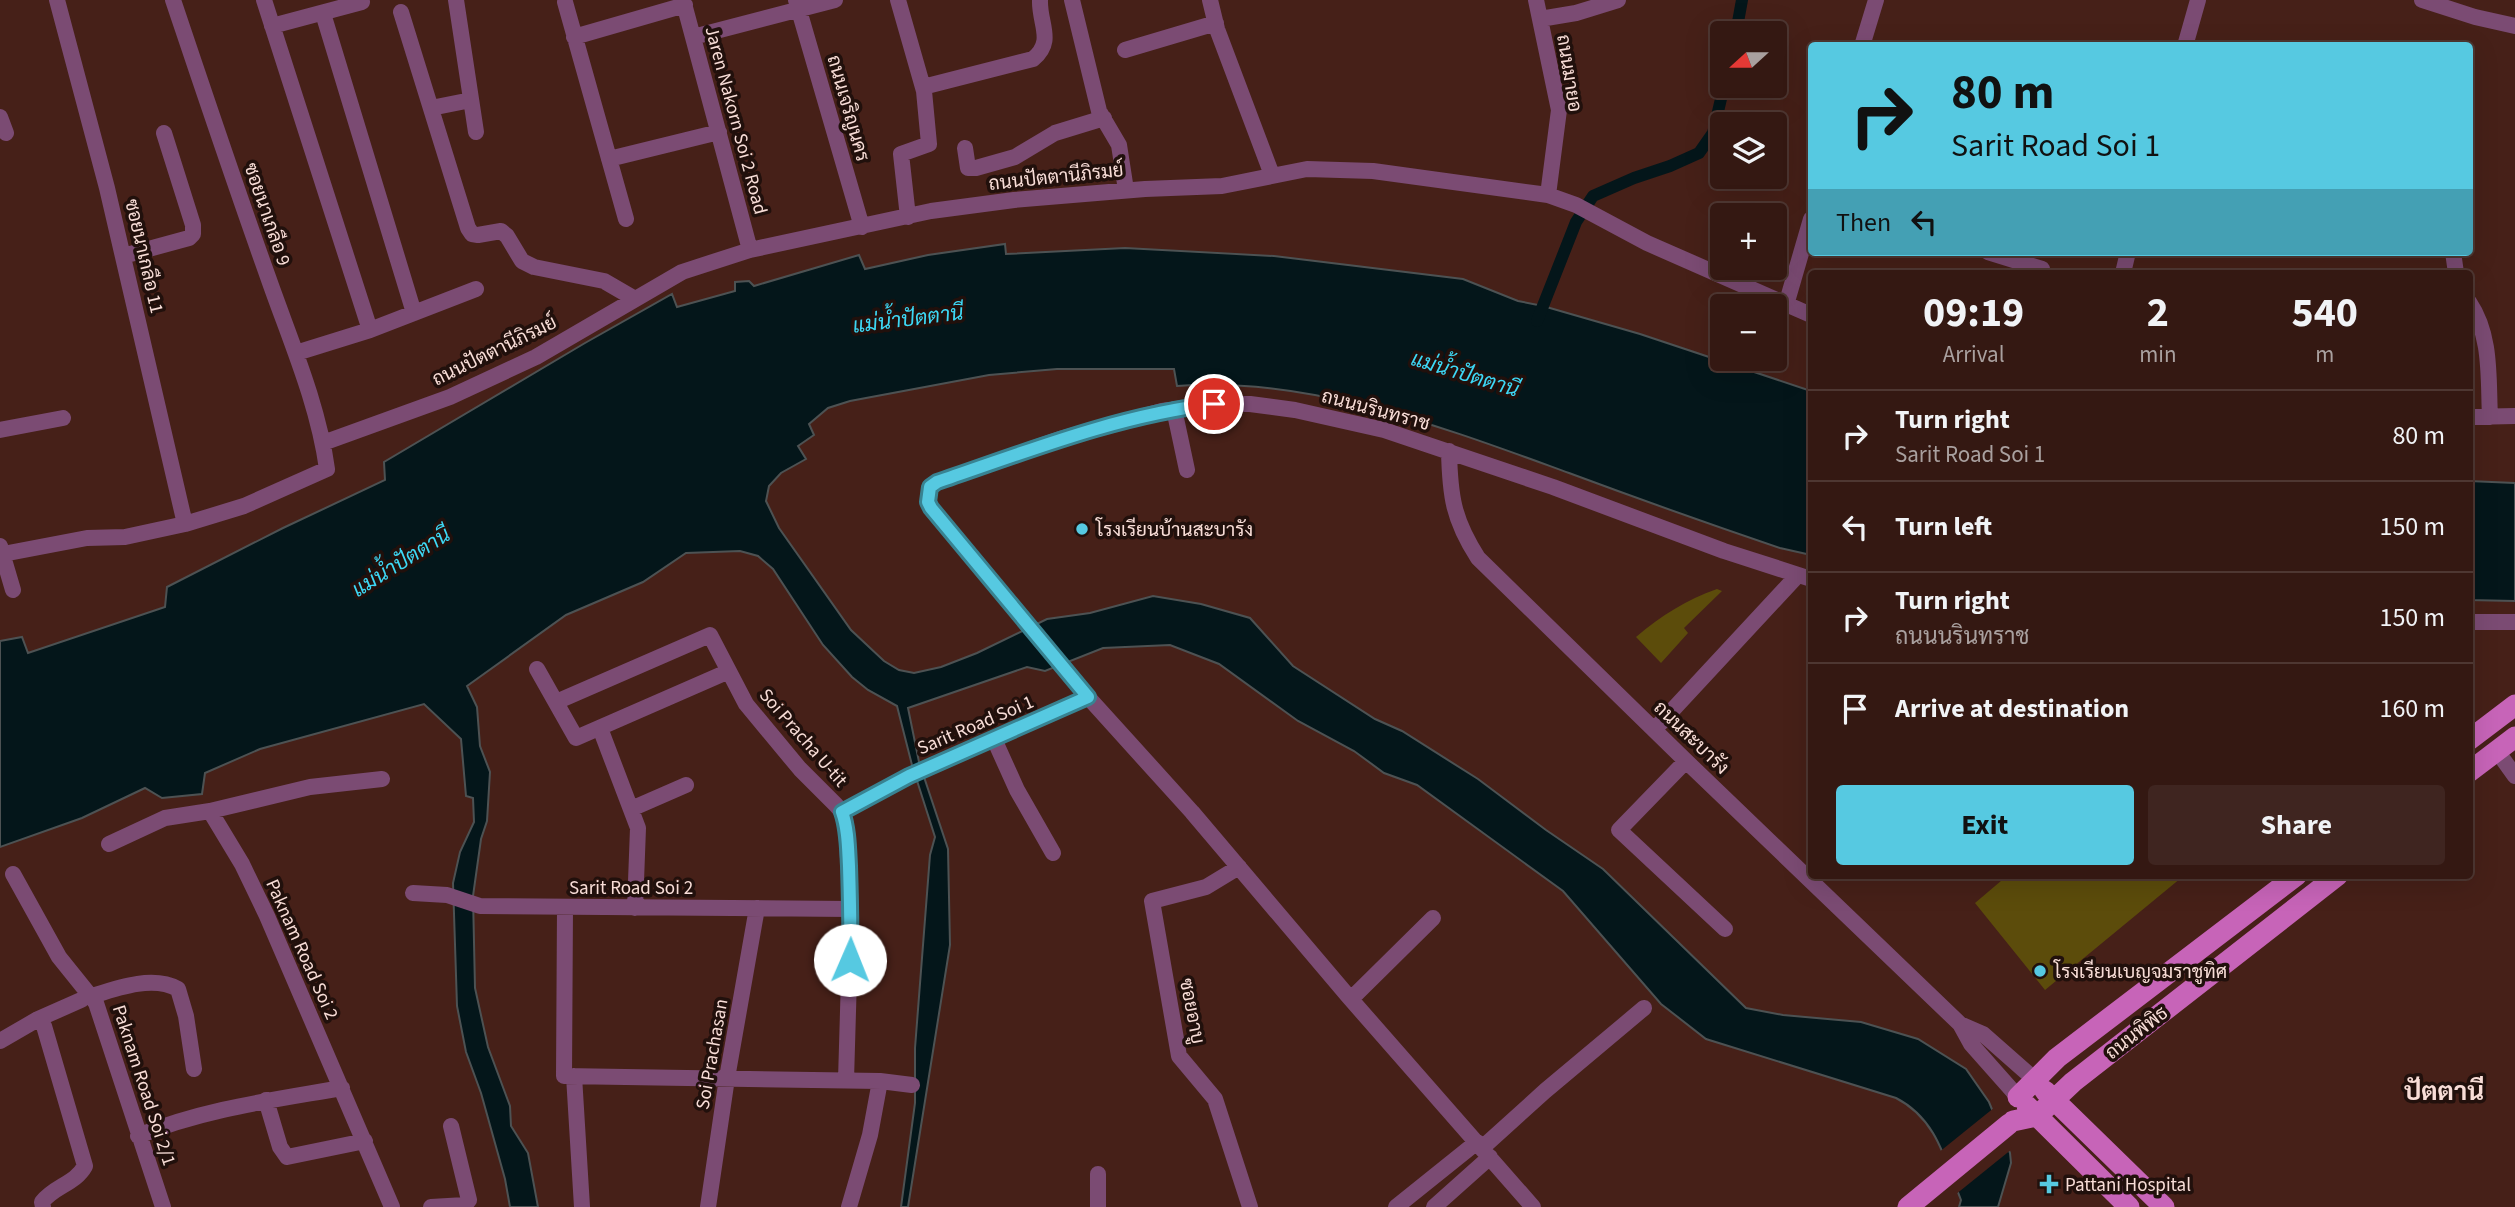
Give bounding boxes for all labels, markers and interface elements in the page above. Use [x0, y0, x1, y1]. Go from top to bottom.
north arrow [1710, 21, 1787, 98]
map controls [1710, 21, 1787, 371]
street label: Jaren Nakorn Soi 2 Road [697, 23, 774, 217]
street label: ถนนมายอ [1549, 33, 1588, 114]
street label: ถนนเจริญนคร [820, 52, 876, 165]
text: 80 m [1951, 58, 2055, 128]
icon: right [1836, 70, 1927, 161]
button: layers [1710, 112, 1787, 189]
text: Sarit Road Soi 1 [1951, 123, 2160, 169]
street label: ถนนปัตตานีภิรมย์ [987, 157, 1125, 198]
street label: ซอยนาเกลือ 9 [236, 159, 297, 270]
street label: ซอยนาเกลือ 11 [117, 196, 170, 316]
button: + [1710, 203, 1787, 280]
icon: left [1905, 203, 1943, 241]
text: Then [1836, 204, 1891, 241]
text: 09:19 [1923, 283, 2024, 343]
text: 2 [2147, 283, 2169, 343]
text: 540 [2291, 283, 2358, 343]
water label: แม่น้ำปัตตานี [851, 294, 967, 341]
button: − [1710, 294, 1787, 371]
street label: ถนนปัตตานีภิรมย์ [428, 310, 561, 393]
text: Arrival [1943, 338, 2005, 371]
text: min [2139, 338, 2177, 371]
text: m [2315, 338, 2334, 371]
water label: แม่น้ำปัตตานี [1407, 340, 1525, 405]
pin [1184, 374, 1244, 434]
street label: ถนนนรินทราช [1318, 383, 1433, 438]
icon: arrive [1195, 385, 1233, 423]
text: Turn right [1895, 401, 2010, 438]
icon: right [1836, 417, 1874, 455]
text: 80 m [2392, 417, 2445, 454]
text: Sarit Road Soi 1 [1895, 438, 2045, 471]
icon: left [1836, 508, 1874, 546]
text: Turn left [1895, 508, 1992, 545]
text: 150 m [2379, 508, 2445, 545]
water label: แม่น้ำปัตตานี [344, 516, 458, 604]
place label: โรงเรียนบ้านสะบารัง [1095, 517, 1253, 544]
marker: โรงเรียนบ้านสะบารัง [1074, 521, 1090, 537]
text: Turn right [1895, 582, 2010, 619]
icon: right [1836, 599, 1874, 637]
text: 150 m [2379, 599, 2445, 636]
text: ถนนนรินทราช [1895, 620, 2029, 653]
street label: Soi Pracha U-tit [752, 683, 854, 794]
street label: Sarit Road Soi 1 [913, 689, 1038, 762]
icon: arrive [1836, 690, 1874, 728]
text: Arrive at destination [1895, 690, 2129, 727]
text: 160 m [2379, 690, 2445, 727]
street label: ถนนสะบารัง [1647, 695, 1735, 781]
button: Exit [1836, 785, 2134, 865]
button: Share [2148, 785, 2445, 865]
street label: Paknam Road Soi 2 [259, 875, 345, 1024]
street label: Sarit Road Soi 2 [569, 875, 693, 902]
position arrow [813, 923, 887, 997]
place label: โรงเรียนเบญจมราชูทิศ [2053, 959, 2227, 986]
marker: โรงเรียนเบญจมราชูทิศ [2032, 963, 2048, 979]
street label: ซอยอาบู [1172, 976, 1211, 1046]
street label: Soi Prachasan [689, 997, 735, 1112]
street label: ถนนพิพิธ [2100, 1000, 2174, 1066]
street label: Paknam Road Soi 2/1 [105, 1002, 182, 1169]
district label: ปัตตานี [2404, 1073, 2484, 1110]
place label: Pattani Hospital [2065, 1172, 2191, 1199]
marker: Pattani Hospital [2039, 1174, 2059, 1194]

